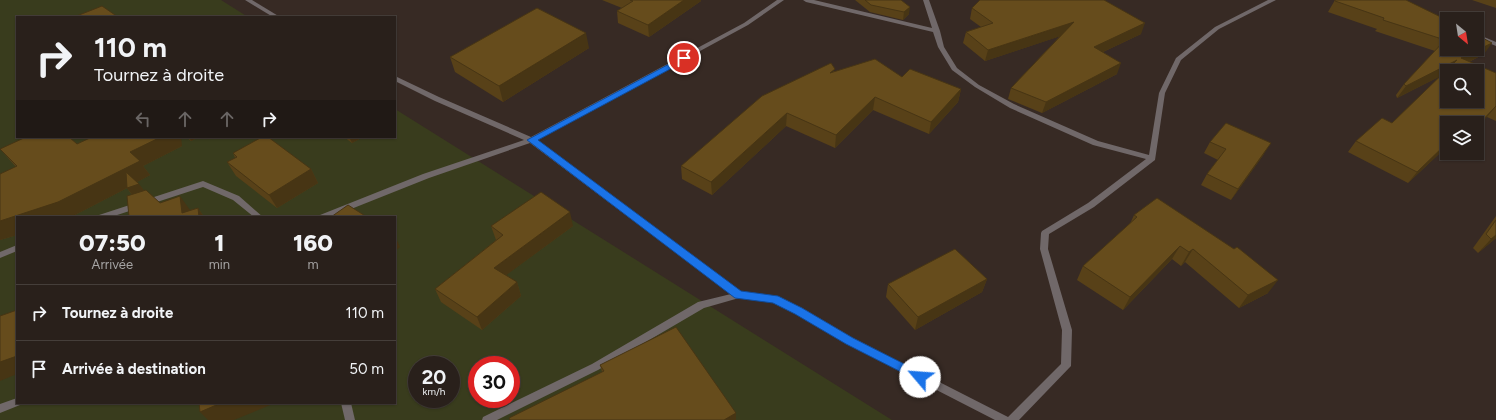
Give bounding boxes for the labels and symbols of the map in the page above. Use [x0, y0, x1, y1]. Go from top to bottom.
north arrow [1440, 12, 1484, 56]
pin [667, 41, 701, 75]
speed limit sign: 30 [468, 356, 520, 408]
position arrow [899, 356, 941, 398]

